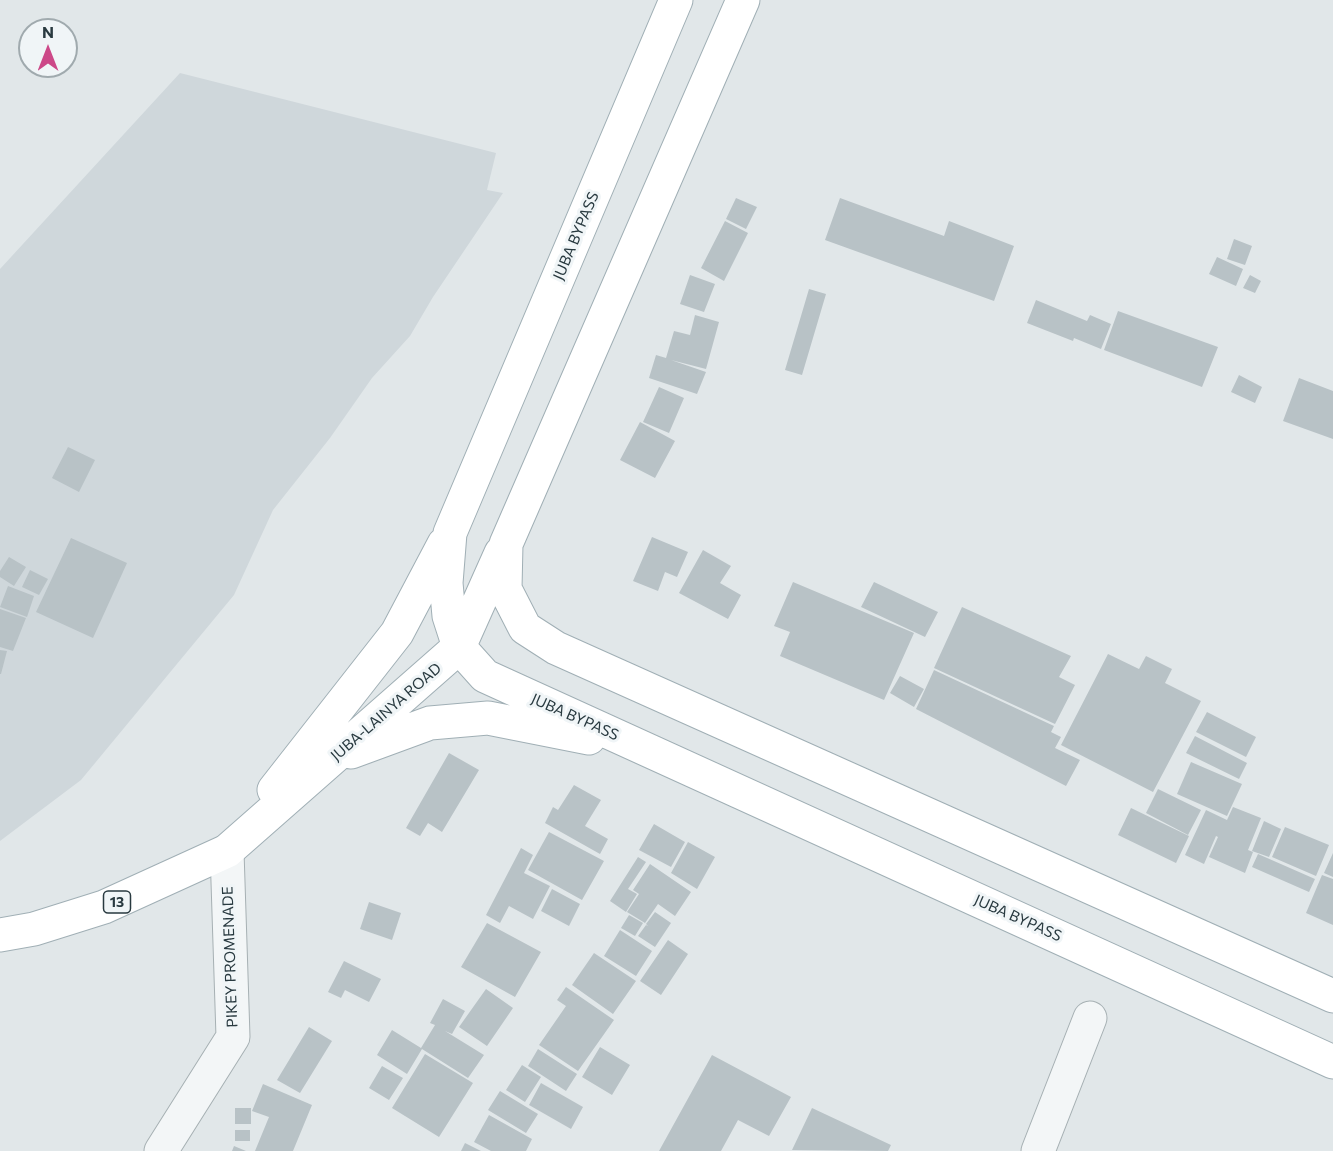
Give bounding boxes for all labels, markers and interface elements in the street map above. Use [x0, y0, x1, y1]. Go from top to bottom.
north arrow [18, 18, 78, 78]
text: N [42, 22, 54, 41]
street label: JUBA BYPASS [549, 189, 603, 283]
street label: JUBA-LAINYA ROAD [327, 659, 445, 765]
street label: JUBA BYPASS [528, 690, 622, 744]
street label: PIKEY PROMENADE [219, 886, 241, 1028]
road number: 13 [104, 891, 130, 913]
street label: JUBA BYPASS [971, 891, 1065, 945]

